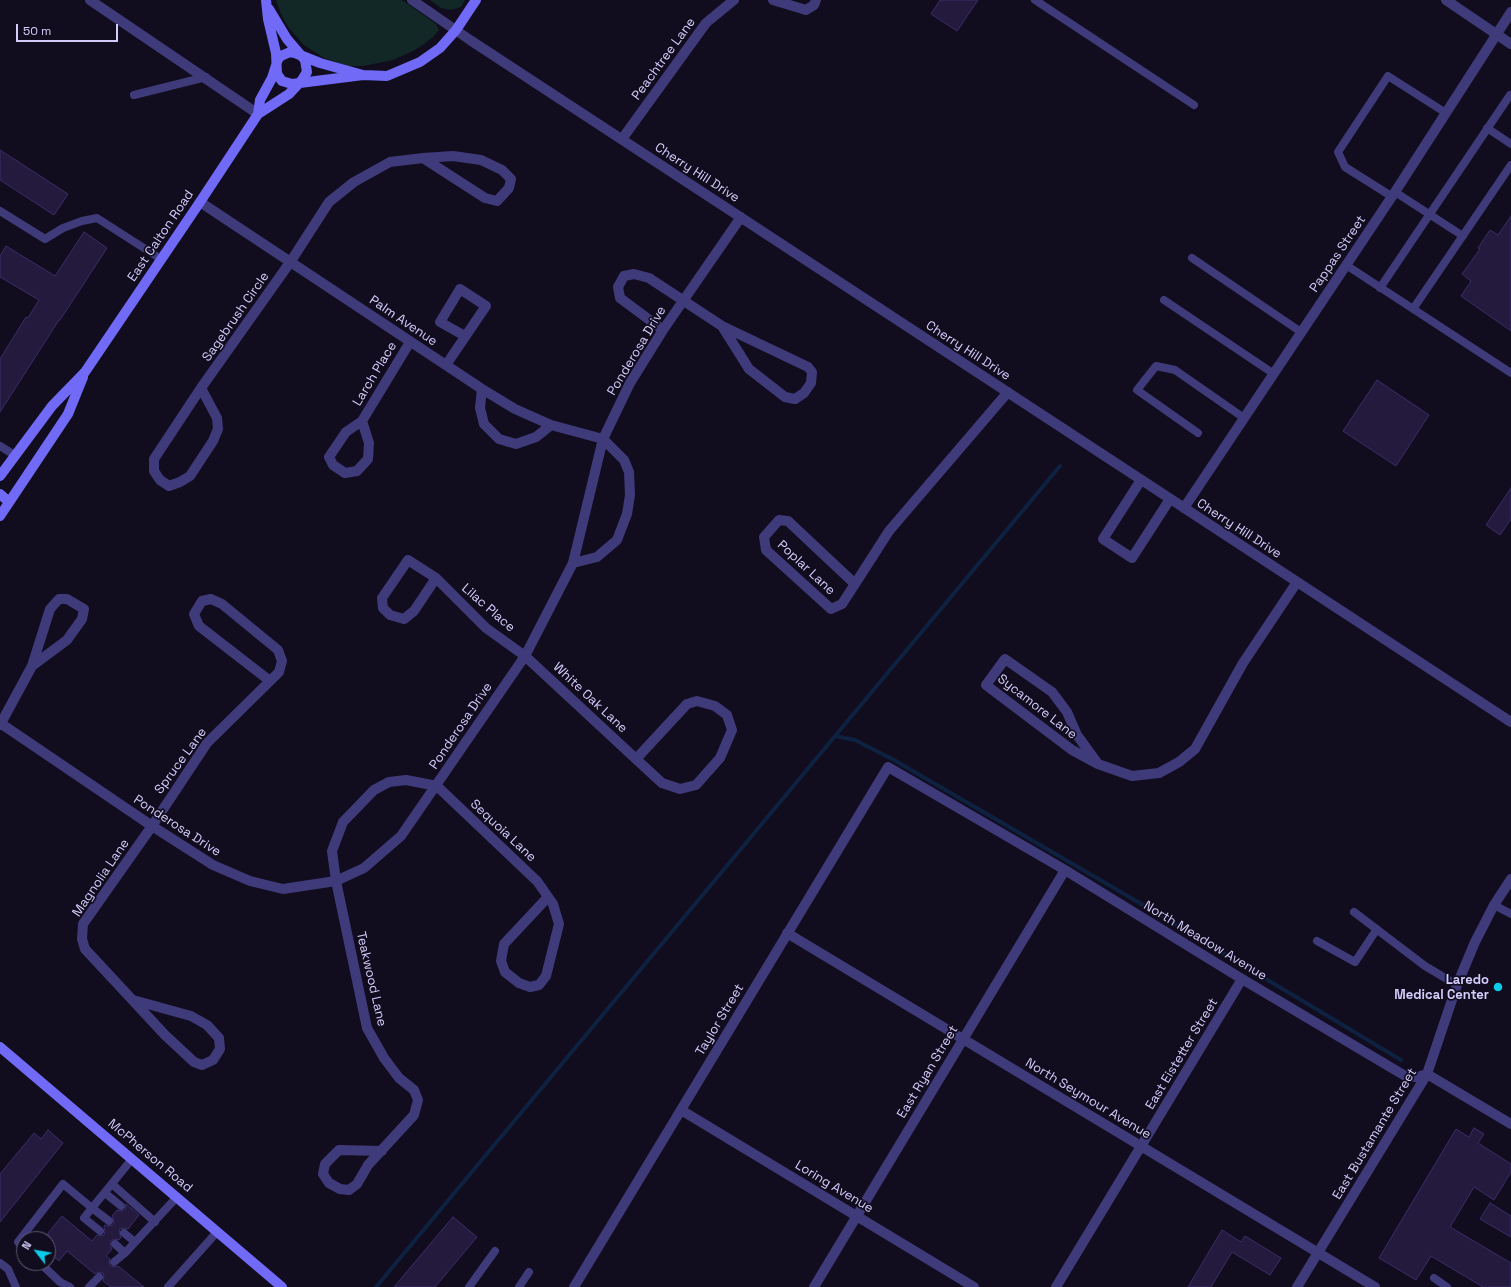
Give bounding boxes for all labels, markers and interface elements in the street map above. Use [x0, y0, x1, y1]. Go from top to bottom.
street label: Peachtree Lane [629, 15, 699, 103]
scale bar [18, 16, 120, 42]
text: 50 m [23, 23, 51, 39]
street label: Cherry Hill Drive [652, 140, 742, 206]
street label: East Calton Road [125, 187, 197, 285]
street label: Pappas Street [1307, 213, 1369, 295]
street label: Sagebrush Circle [199, 269, 273, 365]
street label: Palm Avenue [366, 293, 440, 349]
street label: Ponderosa Drive [604, 304, 670, 398]
street label: Cherry Hill Drive [923, 318, 1013, 384]
street label: Larch Place [350, 339, 400, 409]
street label: Cherry Hill Drive [1194, 496, 1284, 562]
street label: Poplar Lane [774, 537, 838, 599]
street label: Lilac Place [458, 581, 518, 635]
street label: White Oak Lane [550, 660, 630, 736]
street label: Sycamore Lane [994, 671, 1080, 743]
street label: Ponderosa Drive [426, 680, 496, 772]
street label: Spruce Lane [152, 725, 210, 797]
street label: Ponderosa Drive [130, 792, 224, 860]
street label: Sequoia Lane [467, 797, 539, 865]
street label: Magnolia Lane [69, 836, 133, 920]
street label: North Meadow Avenue [1141, 898, 1269, 984]
street label: Teakwood Lane [353, 930, 389, 1028]
place label: Laredo Medical Center [1394, 972, 1489, 1003]
street label: Taylor Street [692, 981, 748, 1059]
marker: Laredo Medical Center [1492, 981, 1504, 993]
street label: East Eistetter Street [1143, 995, 1221, 1113]
street label: East Ryan Street [894, 1023, 962, 1121]
street label: North Seymour Avenue [1022, 1055, 1154, 1143]
street label: East Bustamante Street [1330, 1066, 1420, 1202]
street label: McPherson Road [105, 1116, 195, 1196]
street label: Loring Avenue [792, 1157, 876, 1217]
north arrow [16, 1231, 56, 1271]
text: N [19, 1239, 34, 1252]

